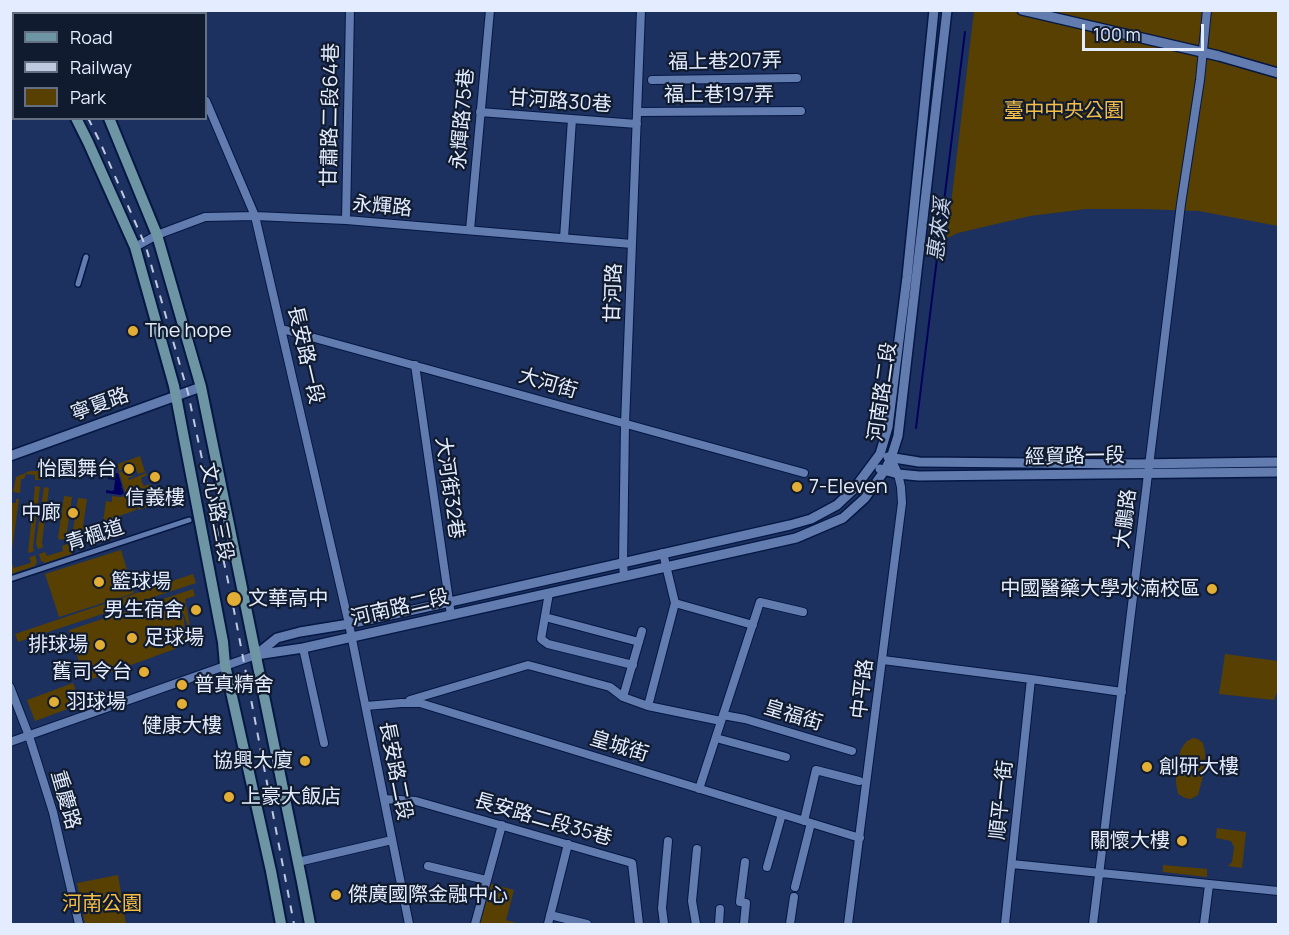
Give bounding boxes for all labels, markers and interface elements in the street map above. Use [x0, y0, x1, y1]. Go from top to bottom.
legend [12, 12, 207, 120]
scale bar [1085, 12, 1206, 50]
text: 100 m [1093, 22, 1141, 46]
text: Road [70, 25, 113, 49]
street label: 甘肅路二段64巷 [318, 43, 344, 187]
street label: 福上巷207弄 [668, 49, 782, 75]
text: Railway [70, 55, 132, 79]
street label: 永輝路75巷 [447, 67, 479, 171]
street label: 福上巷197弄 [664, 83, 774, 107]
text: Park [70, 85, 106, 109]
street label: 甘河路30巷 [508, 86, 612, 118]
park label: 臺中中央公園 [1004, 99, 1124, 123]
street label: 永輝路 [351, 192, 413, 222]
water label: 惠來溪 [924, 197, 956, 263]
street label: 甘河路 [601, 263, 627, 323]
street label: 長安路一段 [282, 304, 328, 406]
place label: The hope [145, 319, 232, 343]
marker: The hope [126, 324, 140, 338]
street label: 河南路二段 [864, 341, 902, 443]
street label: 大河街 [516, 364, 580, 404]
street label: 寧夏路 [68, 383, 132, 427]
street label: 大河街32巷 [430, 436, 468, 540]
street label: 經貿路一段 [1025, 444, 1125, 470]
place label: 怡園舞台 [37, 457, 117, 481]
street label: 文心路三段 [195, 461, 237, 563]
marker: 怡園舞台 [122, 462, 136, 476]
marker: 信義樓 [148, 470, 162, 484]
place label: 7-Eleven [809, 475, 888, 499]
marker: 7-Eleven [790, 480, 804, 494]
place label: 信義樓 [125, 486, 185, 510]
street label: 大鵬路 [1110, 488, 1142, 550]
place label: 中廊 [21, 501, 61, 525]
marker: 中廊 [66, 506, 80, 520]
street label: 青楓道 [63, 515, 127, 557]
place label: 籃球場 [111, 570, 171, 594]
marker: 籃球場 [92, 575, 106, 589]
place label: 中國醫藥大學水湳校區 [1000, 577, 1200, 601]
marker: 中國醫藥大學水湳校區 [1205, 582, 1219, 596]
street label: 河南路二段 [349, 585, 451, 631]
place label: 文華高中 [248, 587, 328, 611]
marker: 文華高中 [225, 590, 243, 608]
place label: 男生宿舍 [104, 598, 184, 622]
marker: 男生宿舍 [189, 603, 203, 617]
place label: 足球場 [144, 626, 204, 650]
marker: 足球場 [125, 631, 139, 645]
place label: 排球場 [28, 633, 88, 657]
marker: 排球場 [93, 638, 107, 652]
street label: 中平路 [847, 658, 879, 720]
place label: 舊司令台 [52, 660, 132, 684]
marker: 舊司令台 [137, 665, 151, 679]
place label: 普真精舍 [194, 673, 274, 697]
marker: 普真精舍 [175, 678, 189, 692]
place label: 羽球場 [66, 690, 126, 714]
marker: 羽球場 [47, 695, 61, 709]
street label: 皇福街 [761, 696, 825, 736]
marker: 健康大樓 [175, 697, 189, 711]
place label: 健康大樓 [142, 714, 222, 738]
street label: 長安路二段 [374, 720, 416, 822]
street label: 皇城街 [587, 727, 651, 767]
place label: 協興大廈 [213, 749, 293, 773]
marker: 協興大廈 [298, 754, 312, 768]
place label: 創研大樓 [1159, 755, 1239, 779]
street label: 順平一街 [986, 759, 1018, 841]
marker: 創研大樓 [1140, 760, 1154, 774]
street label: 重慶路 [45, 768, 85, 832]
place label: 上豪大飯店 [241, 785, 341, 809]
street label: 長安路二段35巷 [471, 789, 615, 851]
marker: 上豪大飯店 [222, 790, 236, 804]
place label: 關懷大樓 [1090, 829, 1170, 853]
marker: 關懷大樓 [1175, 834, 1189, 848]
place label: 傑廣國際金融中心 [348, 883, 508, 907]
marker: 傑廣國際金融中心 [329, 888, 343, 902]
park label: 河南公園 [62, 892, 142, 916]

